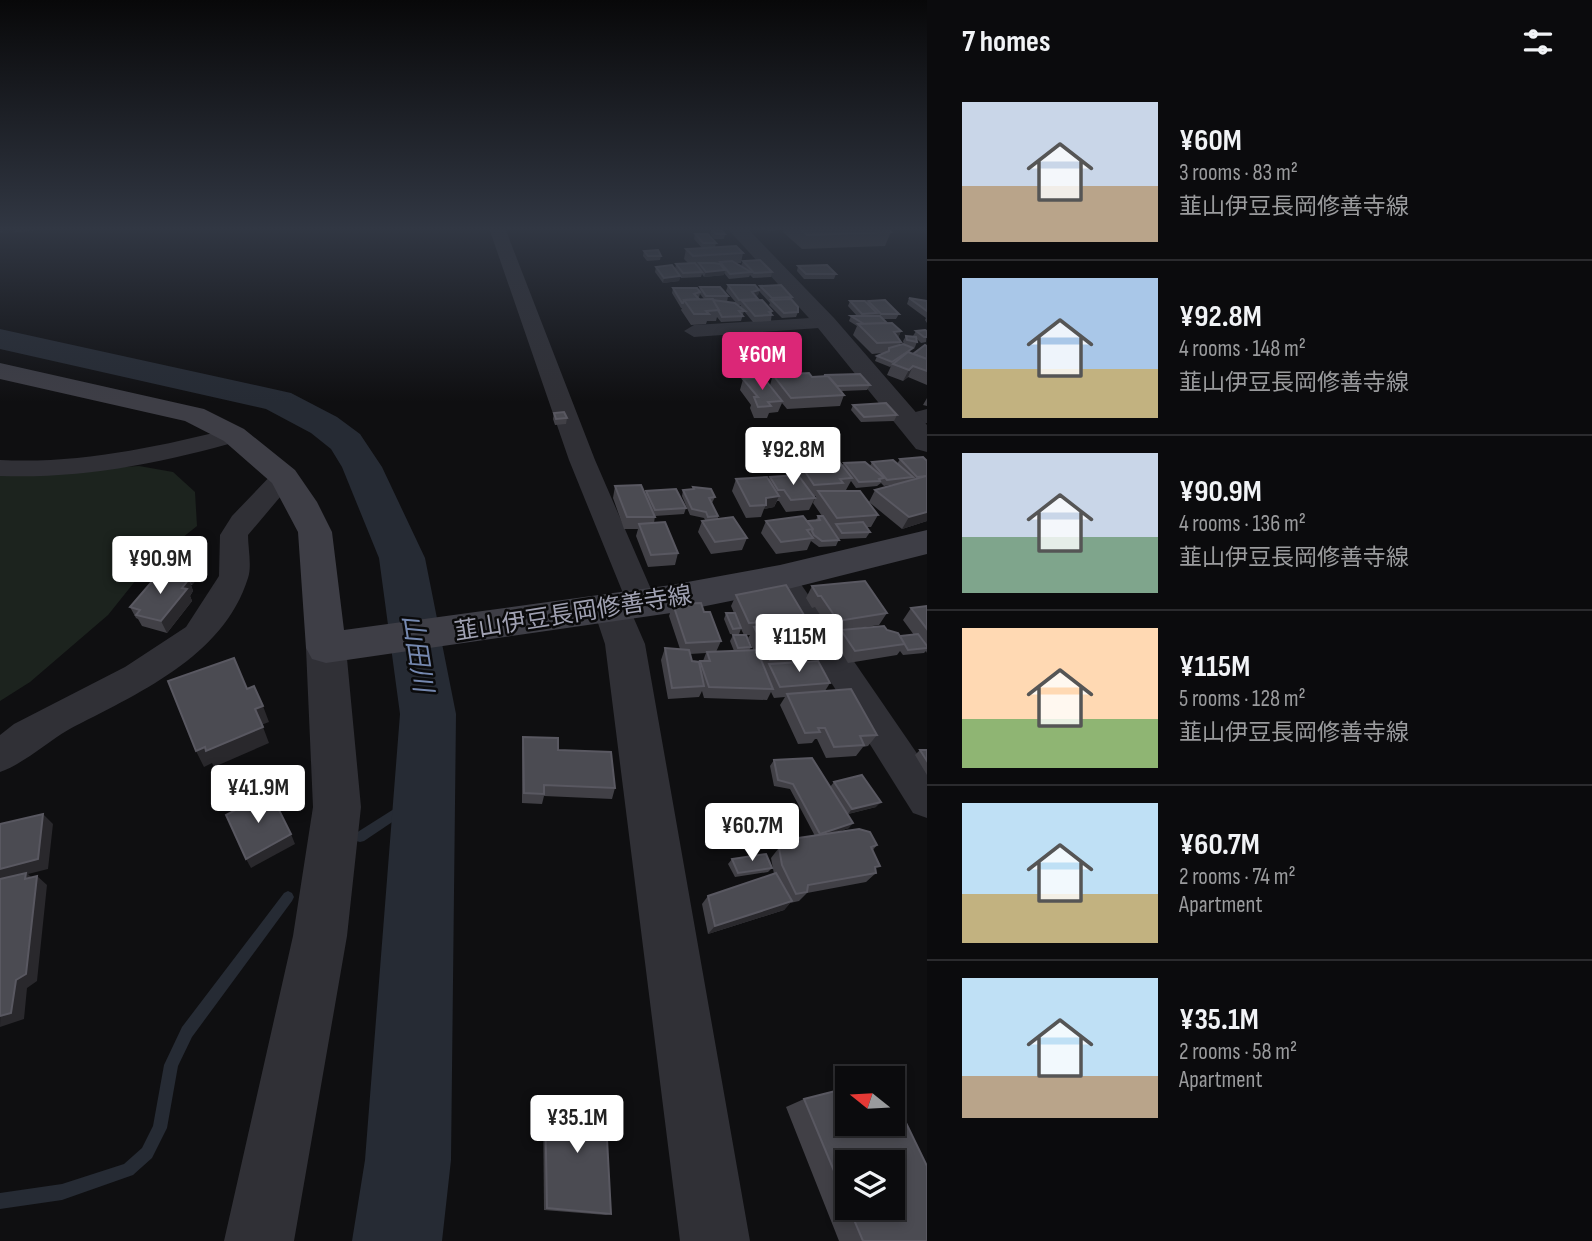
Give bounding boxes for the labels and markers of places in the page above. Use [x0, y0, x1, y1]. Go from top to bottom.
pin: ¥60M [721, 332, 803, 392]
pin: ¥92.8M [736, 428, 850, 487]
pin: ¥90.9M [103, 536, 217, 596]
pin: ¥115M [750, 614, 848, 674]
pin: ¥41.9M [201, 766, 315, 825]
pin: ¥60.7M [695, 804, 809, 863]
pin: ¥35.1M [520, 1096, 634, 1155]

